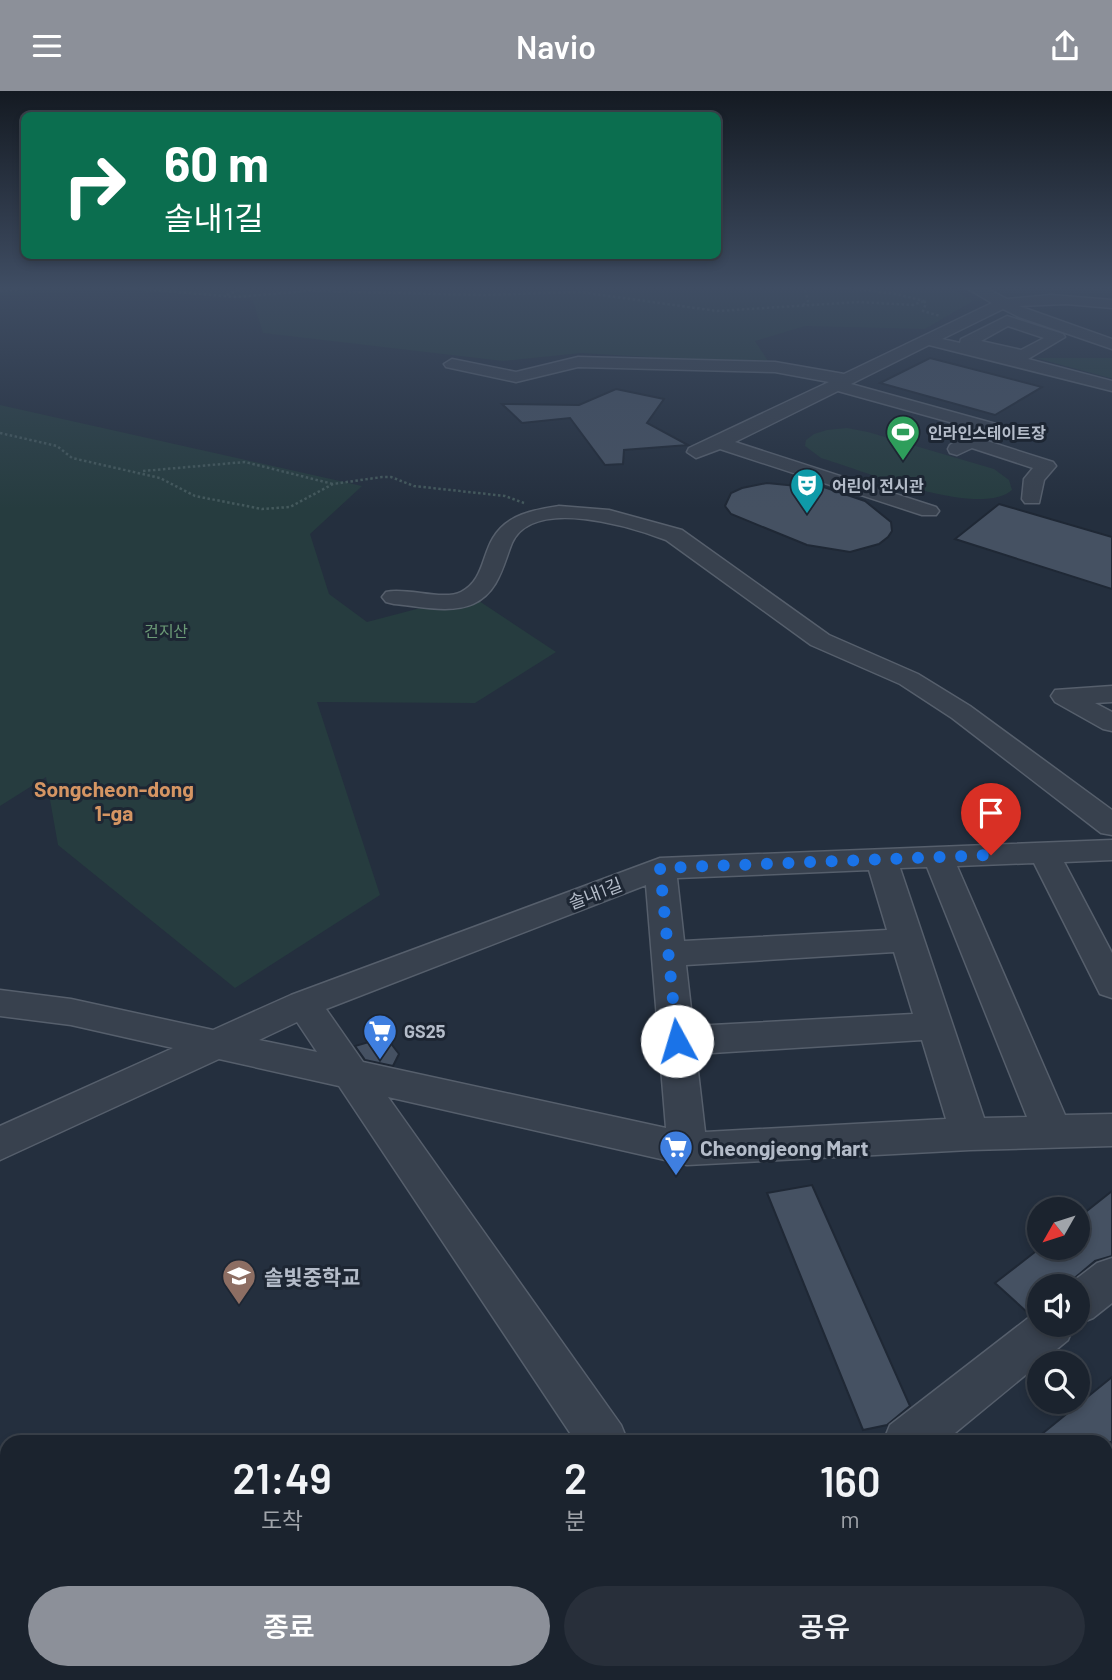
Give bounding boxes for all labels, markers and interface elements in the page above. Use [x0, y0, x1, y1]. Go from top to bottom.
icon: menu [28, 27, 66, 65]
text: Navio [516, 27, 596, 65]
icon: share [1046, 27, 1084, 65]
text: 60 m [164, 133, 269, 192]
icon: right [49, 140, 140, 231]
text: 솔내1길 [164, 198, 264, 236]
sports icon: 인라인스테이트장 [884, 413, 922, 462]
place label: 인라인스테이트장 [928, 423, 1046, 442]
theatre icon: 어린이 전시관 [788, 466, 826, 515]
place label: 어린이 전시관 [832, 476, 924, 495]
park label: 건지산 [144, 621, 188, 640]
district label: Songcheon-dong 1-ga [34, 776, 194, 825]
pin [961, 783, 1021, 855]
icon: arrive [972, 794, 1010, 832]
street label: 솔내1길 [565, 873, 625, 913]
position arrow [640, 1004, 714, 1078]
supermarket icon: GS25 [361, 1012, 399, 1061]
place label: GS25 [404, 1020, 446, 1042]
supermarket icon: Cheongjeong Mart [657, 1128, 695, 1177]
place label: Cheongjeong Mart [700, 1135, 868, 1160]
north arrow [1027, 1197, 1090, 1260]
map controls [1027, 1197, 1090, 1414]
school or university icon: 솔빛중학교 [220, 1257, 258, 1306]
place label: 솔빛중학교 [264, 1264, 361, 1289]
button: sound [1027, 1274, 1090, 1337]
button: search [1027, 1351, 1090, 1414]
text: 21:49 [232, 1452, 332, 1502]
text: 2 [564, 1452, 587, 1502]
text: 160 [820, 1455, 881, 1505]
text: m [841, 1505, 860, 1533]
text: 도착 [261, 1506, 303, 1534]
text: 분 [565, 1506, 586, 1534]
button: 종료 [28, 1586, 550, 1666]
button: 공유 [564, 1586, 1085, 1666]

